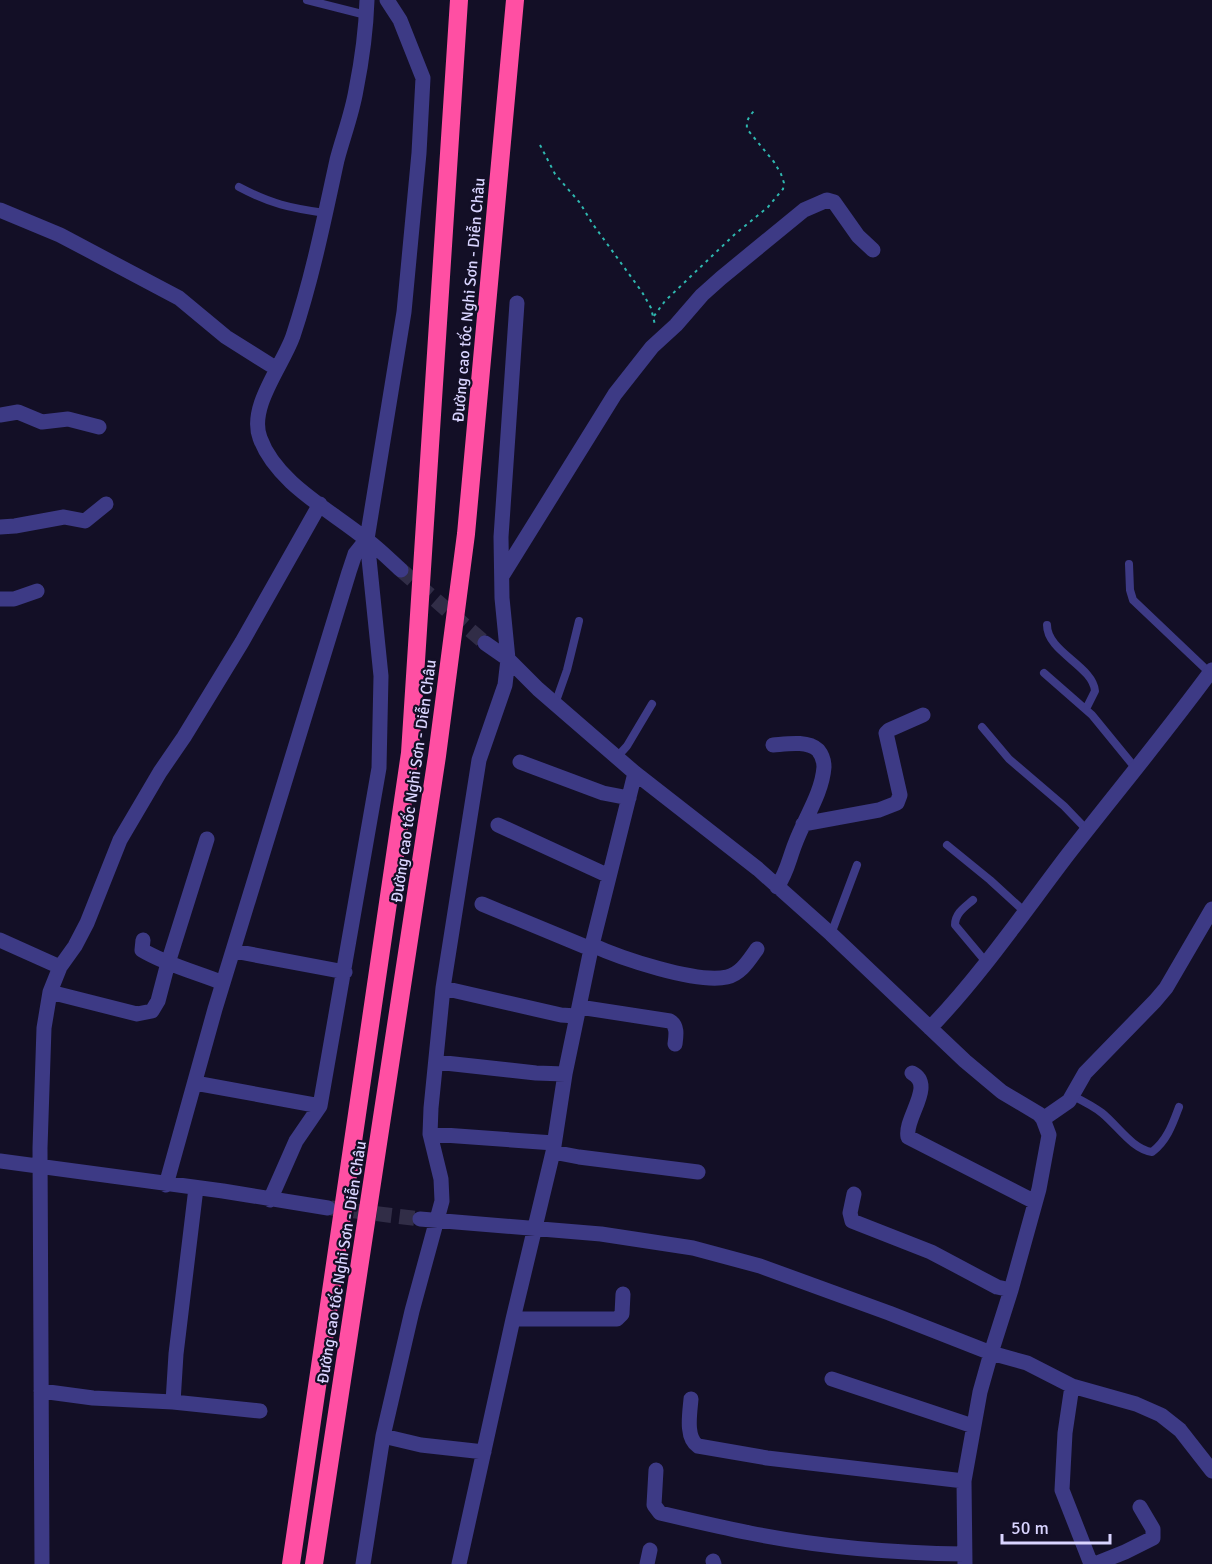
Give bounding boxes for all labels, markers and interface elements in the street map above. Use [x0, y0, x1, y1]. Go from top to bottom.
street label: Đường cao tốc Nghi Sơn - Diễn Châu [448, 177, 490, 423]
street label: Đường cao tốc Nghi Sơn - Diễn Châu [387, 658, 441, 904]
street label: Đường cao tốc Nghi Sơn - Diễn Châu [313, 1139, 371, 1385]
scale bar [1002, 1507, 1110, 1545]
text: 50 m [1011, 1517, 1049, 1539]

